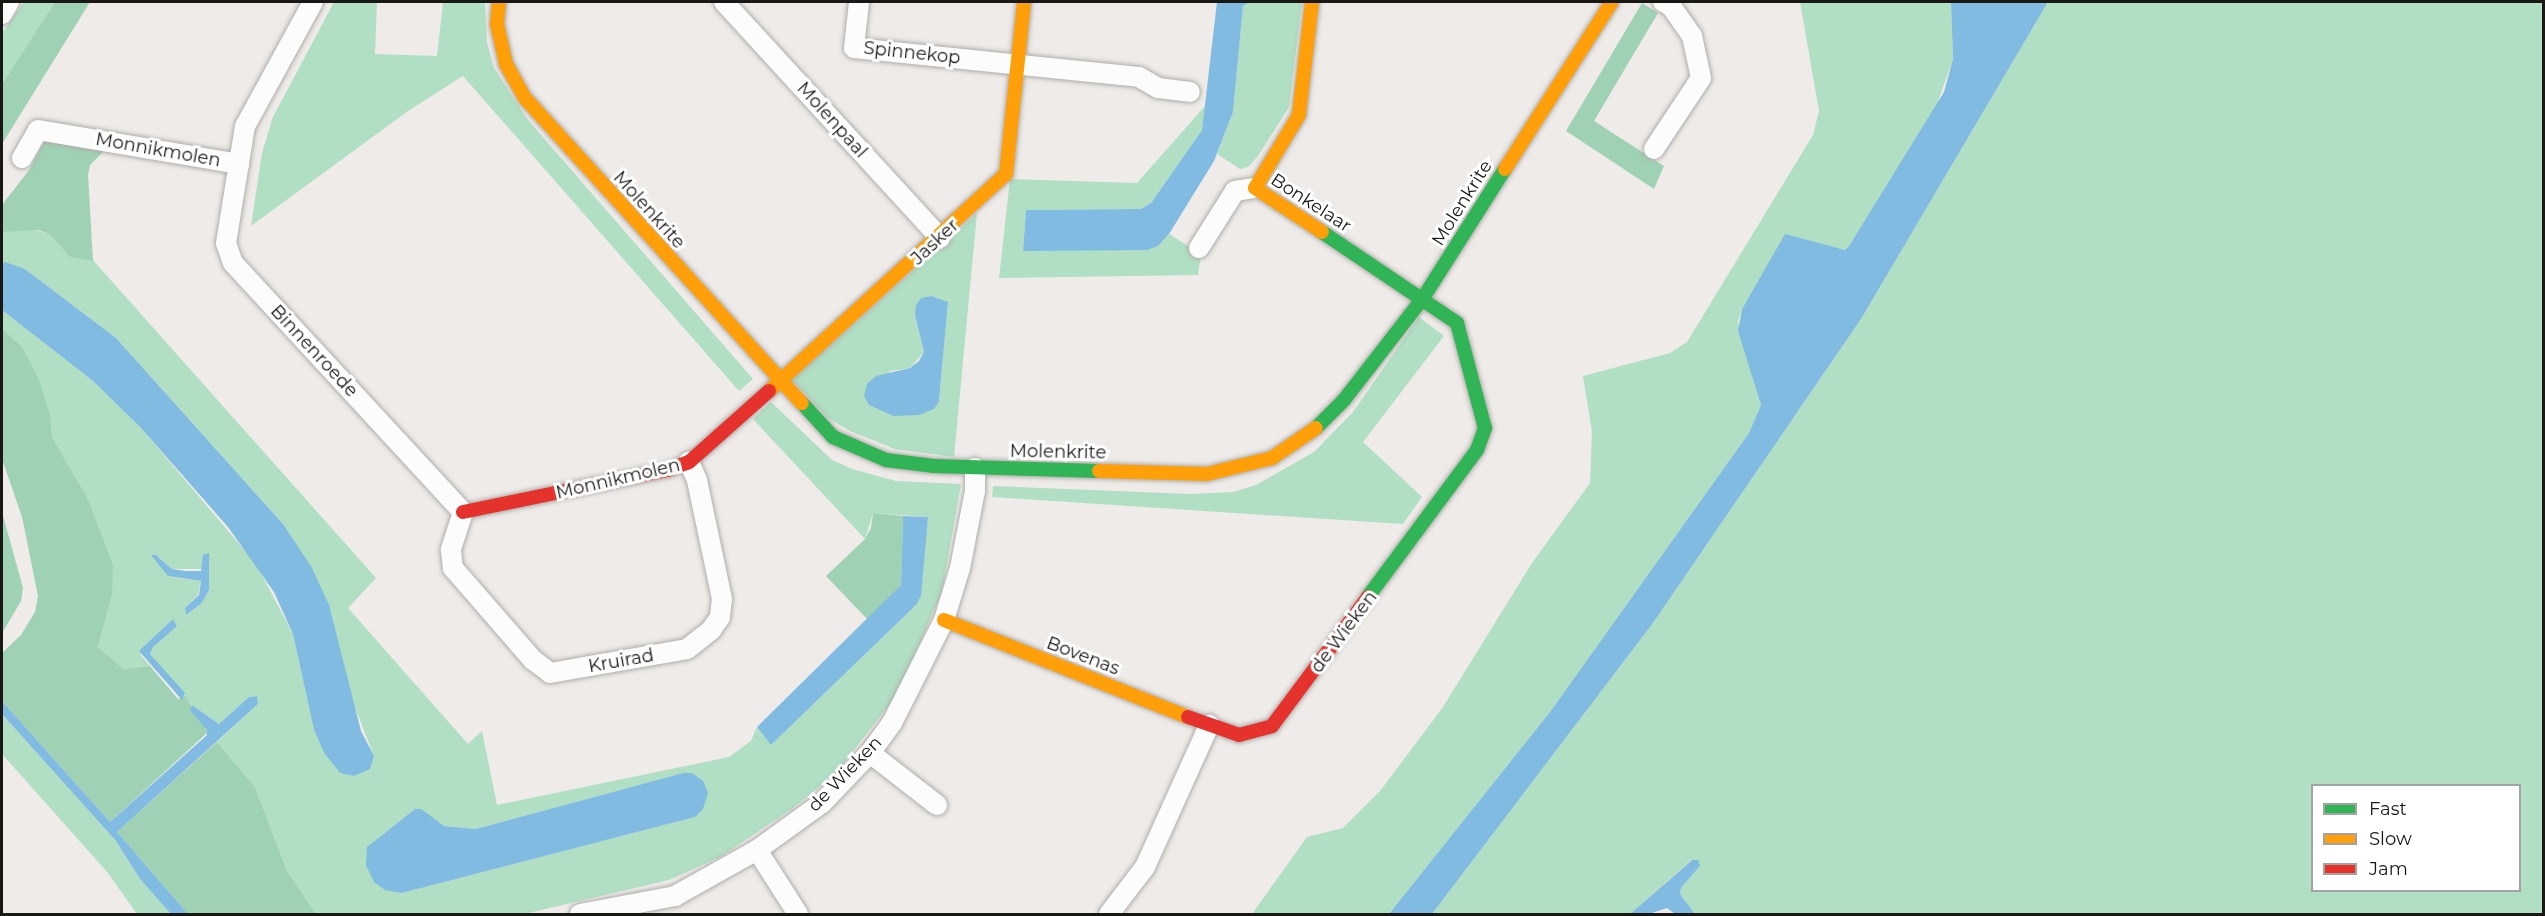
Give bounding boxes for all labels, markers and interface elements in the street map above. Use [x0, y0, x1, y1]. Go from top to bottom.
street label: Spinnekop [863, 37, 961, 69]
street label: Molenpaal [792, 78, 872, 162]
street label: Monnikmolen [94, 128, 222, 172]
street label: Molenkrite [1427, 156, 1497, 250]
street label: Molenkrite [609, 167, 689, 253]
street label: Bonkelaar [1267, 169, 1355, 237]
street label: Jasker [907, 215, 963, 269]
street label: Binnenroede [266, 300, 362, 402]
street label: Molenkrite [1010, 440, 1106, 464]
street label: Monnikmolen [554, 454, 682, 504]
street label: de Wieken [1306, 587, 1382, 677]
street label: Bovenas [1043, 632, 1123, 680]
street label: Kruirad [587, 645, 655, 677]
street label: de Wieken [804, 732, 886, 816]
legend [2311, 784, 2521, 892]
text: Fast [2369, 798, 2407, 820]
text: Slow [2369, 828, 2412, 850]
text: Jam [2369, 858, 2408, 880]

